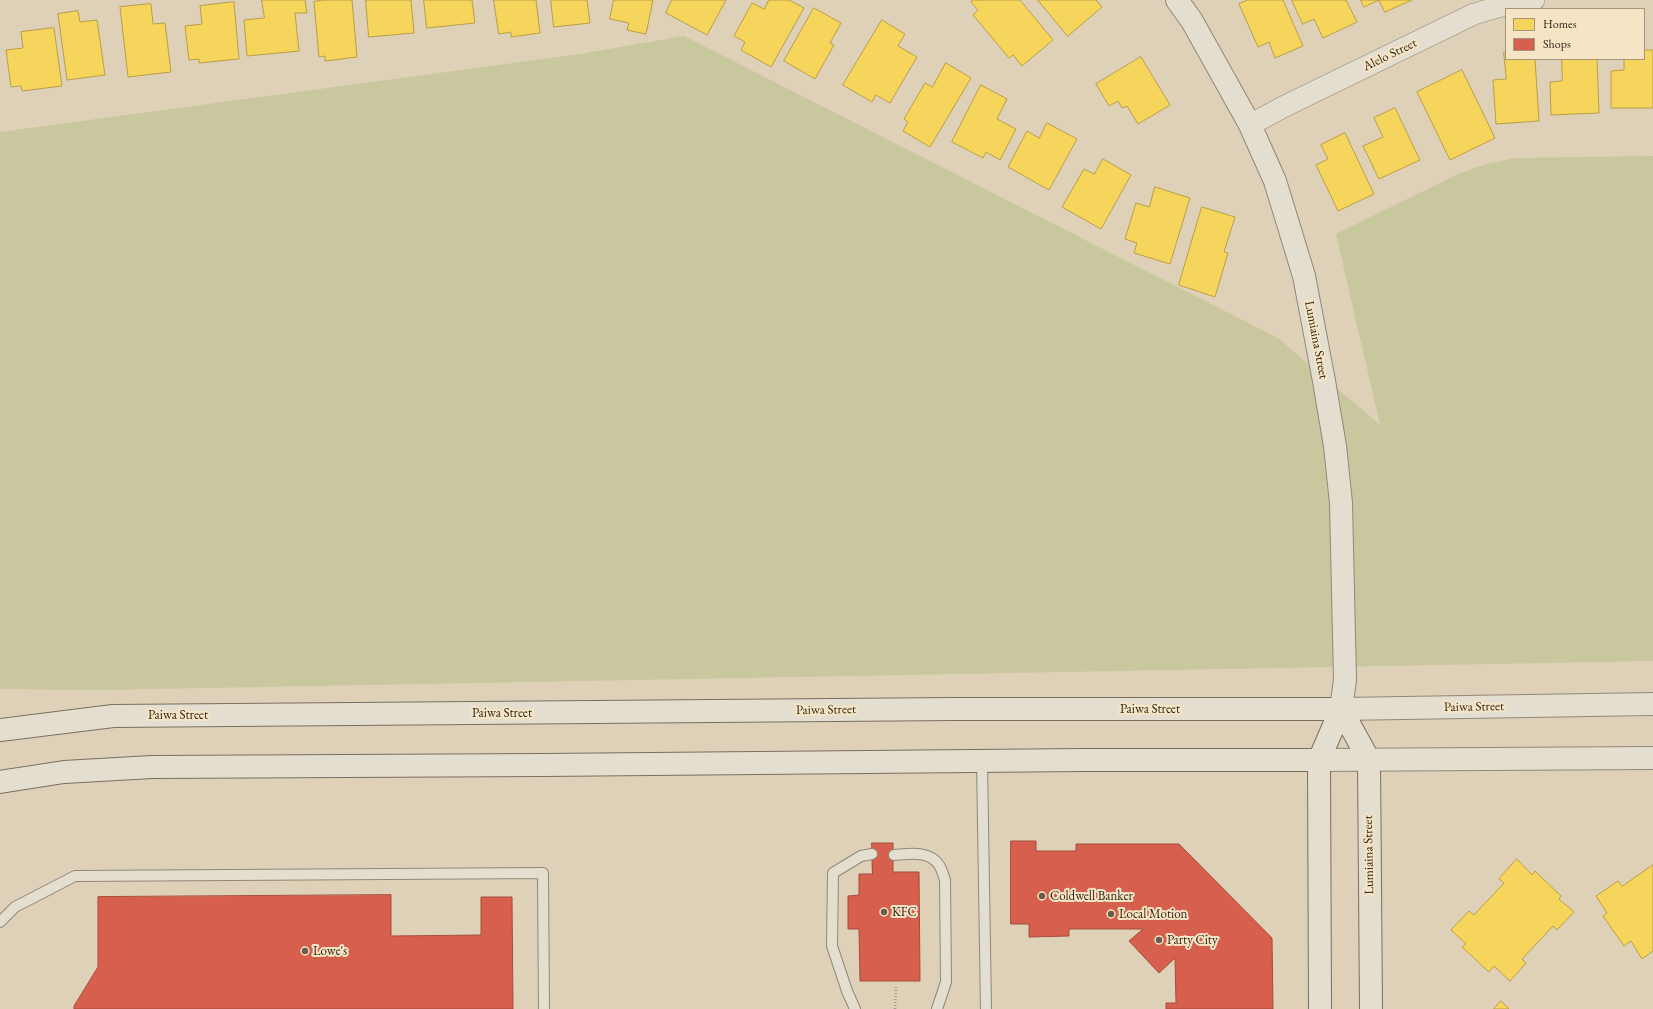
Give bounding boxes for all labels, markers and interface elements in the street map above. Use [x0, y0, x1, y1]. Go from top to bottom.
legend [1505, 8, 1645, 60]
text: Homes [1543, 16, 1577, 32]
street label: Alelo Street [1361, 35, 1419, 75]
text: Shops [1543, 36, 1571, 52]
street label: Lumiaina Street [1301, 300, 1331, 380]
street label: Paiwa Street [1444, 699, 1504, 715]
street label: Paiwa Street [1120, 701, 1180, 717]
street label: Paiwa Street [796, 702, 856, 718]
street label: Paiwa Street [472, 705, 532, 721]
street label: Paiwa Street [148, 707, 208, 723]
street label: Lumiaina Street [1361, 815, 1377, 895]
place label: Coldwell Banker [1050, 888, 1133, 904]
marker: Coldwell Banker [1037, 891, 1047, 901]
place label: KFC [892, 904, 917, 920]
place label: Local Motion [1119, 906, 1187, 922]
marker: KFC [879, 907, 889, 917]
marker: Local Motion [1106, 909, 1116, 919]
place label: Party City [1167, 932, 1218, 948]
marker: Party City [1154, 935, 1164, 945]
place label: Lowe's [313, 943, 347, 959]
marker: Lowe's [300, 946, 310, 956]

